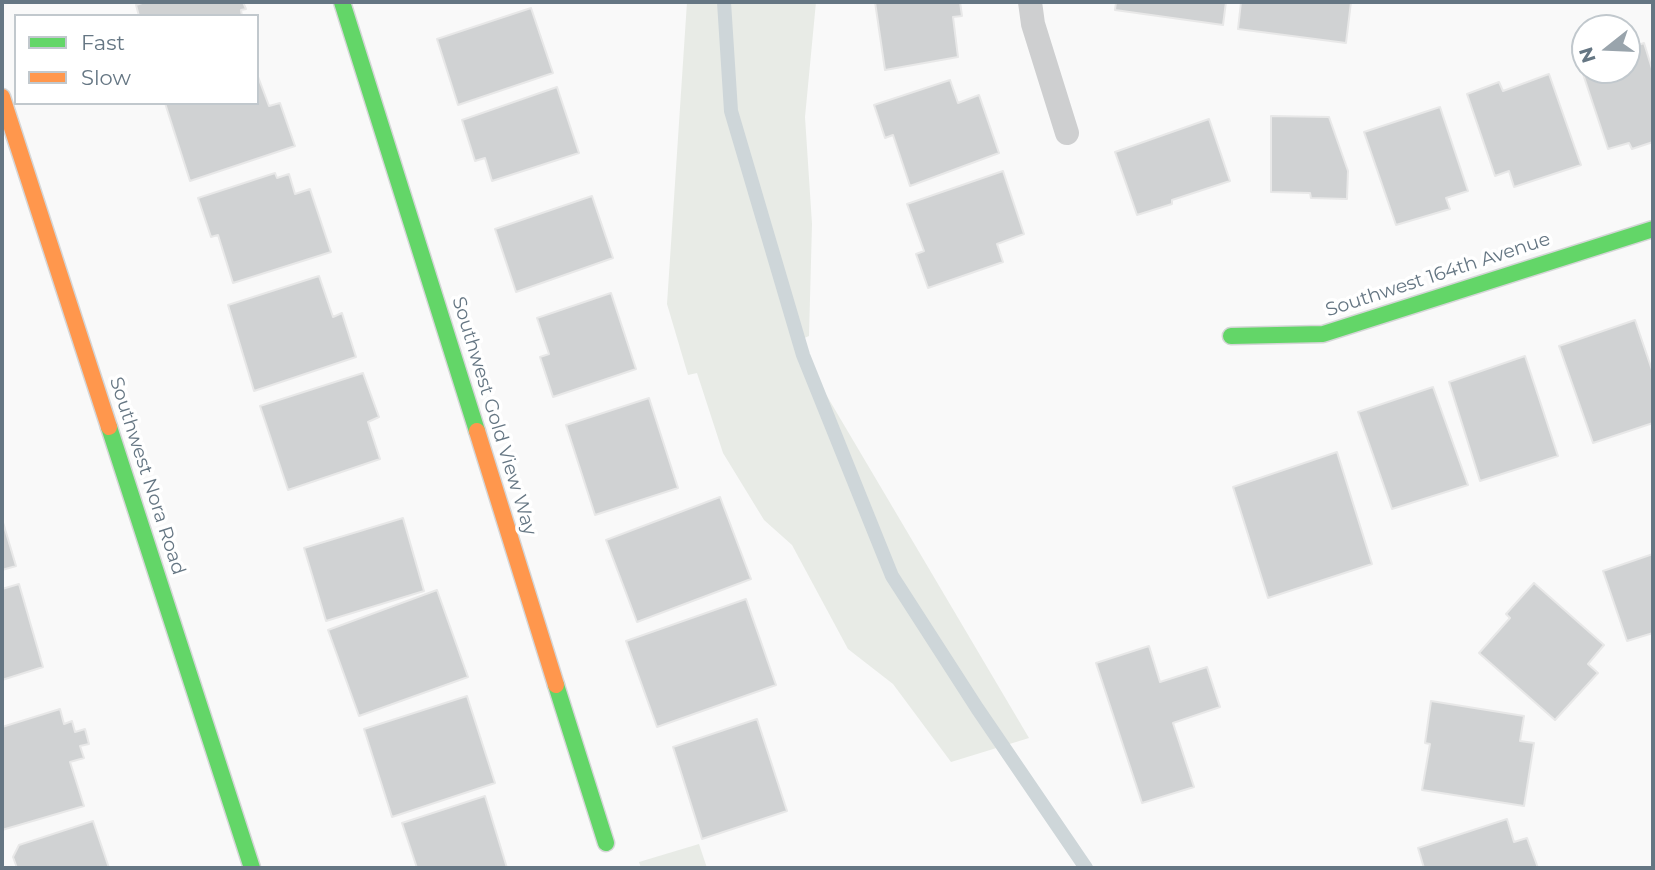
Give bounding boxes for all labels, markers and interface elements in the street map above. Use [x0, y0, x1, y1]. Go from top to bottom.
legend [14, 14, 259, 105]
north arrow [1571, 14, 1641, 84]
text: Fast [81, 30, 125, 55]
text: N [1574, 44, 1601, 66]
text: Slow [81, 65, 131, 90]
street label: Southwest 164th Avenue [1323, 228, 1553, 322]
street label: Southwest Gold View Way [447, 294, 541, 538]
street label: Southwest Nora Road [104, 374, 190, 578]

